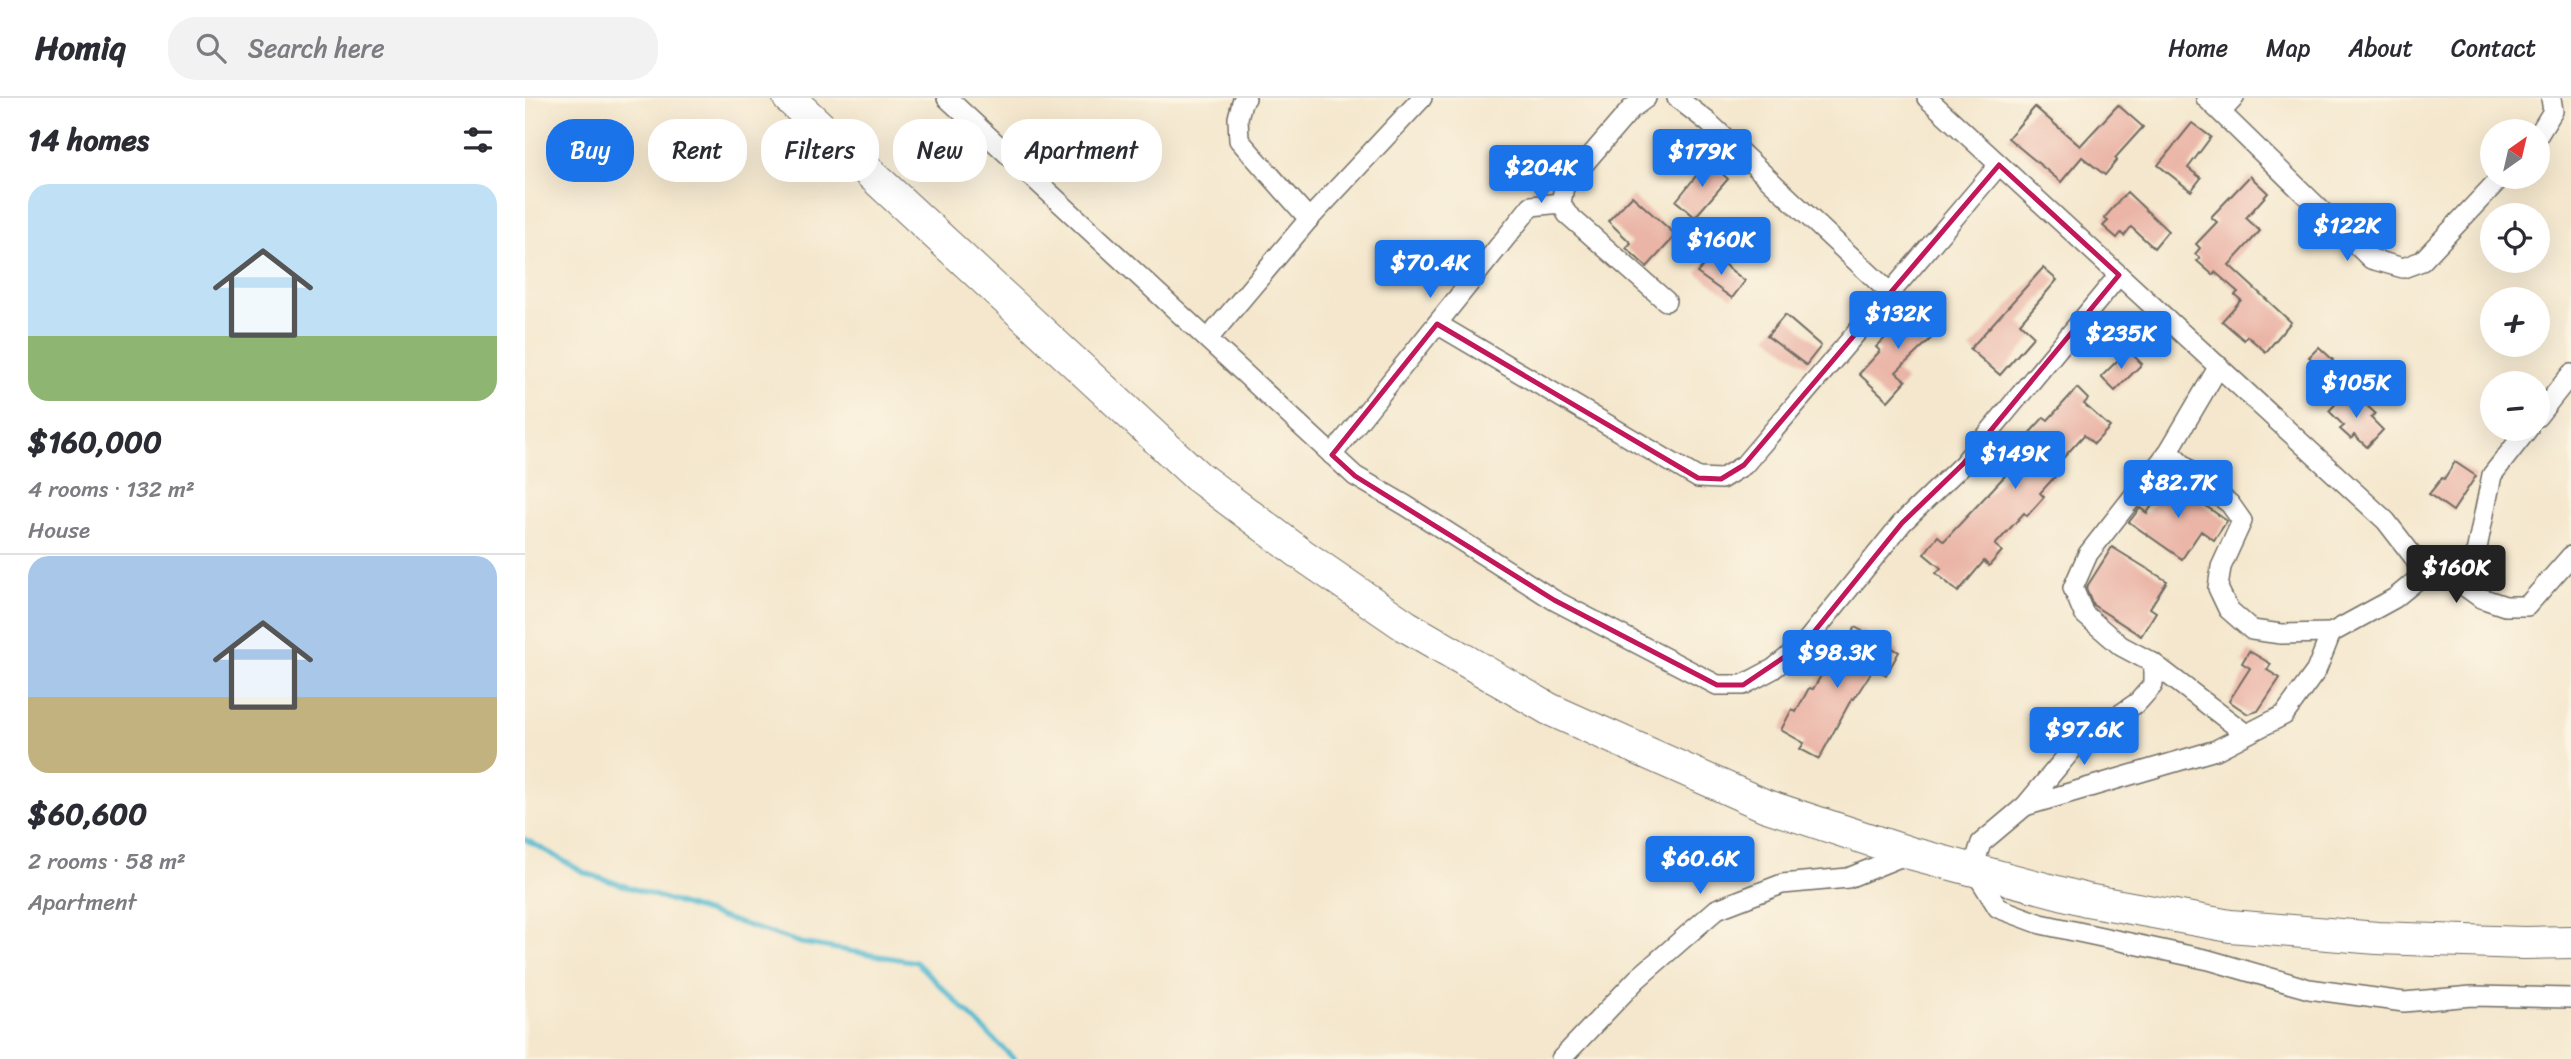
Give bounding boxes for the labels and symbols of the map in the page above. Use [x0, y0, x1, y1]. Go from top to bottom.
north arrow [2480, 119, 2550, 189]
pin: $179K [1653, 130, 1751, 189]
pin: $204K [1492, 146, 1590, 205]
pin: $122K [2298, 204, 2396, 263]
pin: $160K [1672, 218, 1770, 277]
pin: $70.4K [1373, 240, 1487, 300]
pin: $132K [1849, 292, 1947, 351]
pin: $235K [2072, 312, 2170, 371]
pin: $105K [2307, 360, 2405, 420]
pin: $149K [1966, 432, 2064, 491]
pin: $82.7K [2121, 460, 2235, 520]
pin: $160K [2407, 546, 2505, 605]
pin: $98.3K [1780, 630, 1894, 690]
pin: $97.6K [2027, 708, 2141, 767]
pin: $60.6K [1643, 836, 1757, 896]

